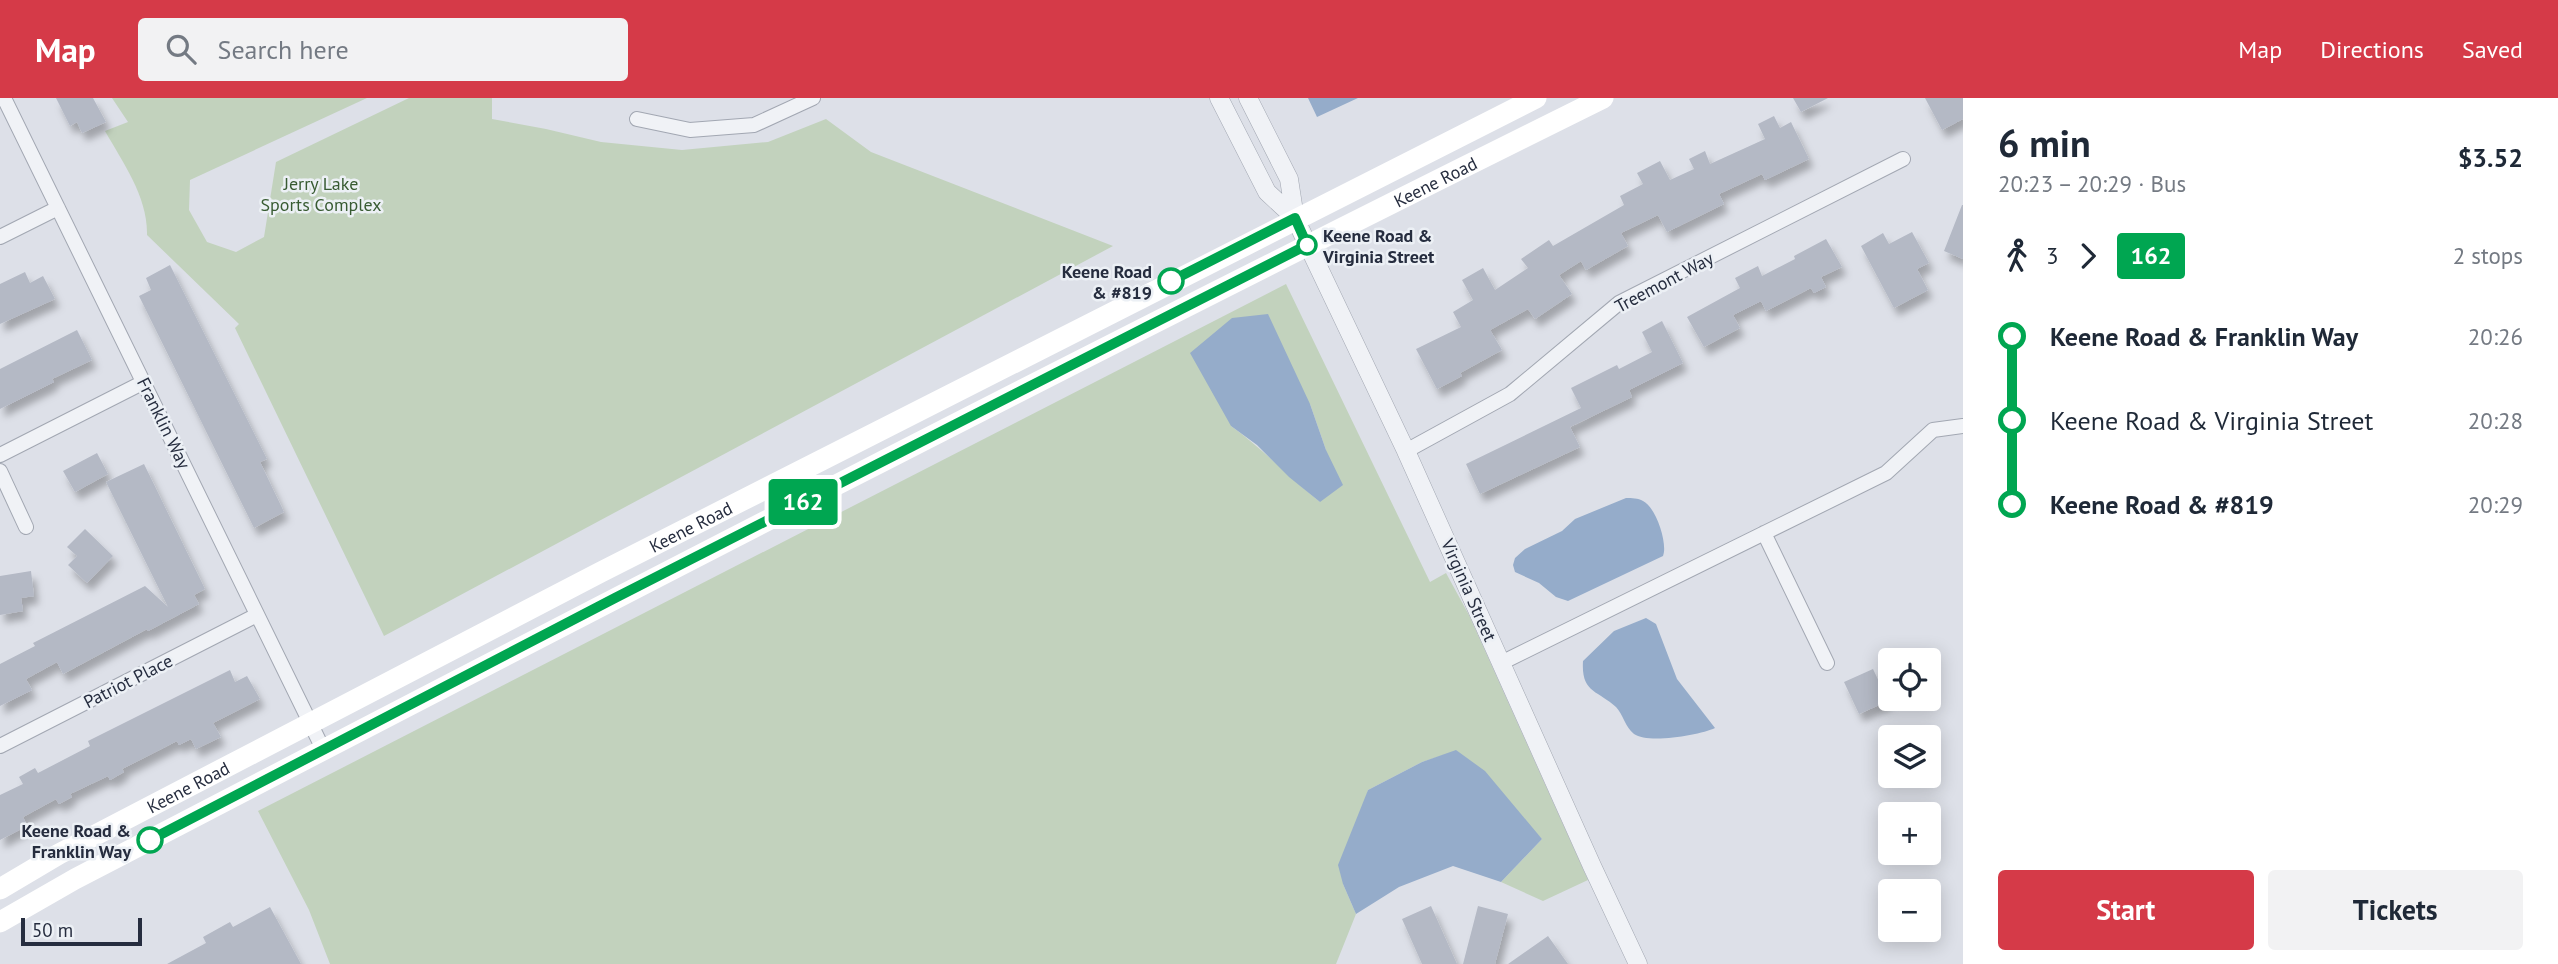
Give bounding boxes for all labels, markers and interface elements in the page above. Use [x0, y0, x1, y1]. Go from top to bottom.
search box [138, 18, 628, 81]
text: Map [35, 28, 96, 71]
icon: search [162, 30, 200, 68]
text: Search here [218, 33, 349, 66]
text: Map [2238, 34, 2282, 65]
text: Directions [2320, 34, 2424, 65]
text: Saved [2462, 34, 2523, 65]
text: 6 min [1998, 118, 2091, 167]
text: $3.52 [2458, 141, 2523, 174]
street label: Keene Road [1390, 151, 1481, 212]
text: 20:23 – 20:29 · Bus [1998, 169, 2186, 198]
park label: Jerry Lake Sports Complex [261, 172, 382, 216]
place label: Keene Road & Virginia Street [1322, 224, 1435, 268]
marker: Keene Road & Virginia Street [1297, 235, 1317, 255]
icon: walk [1998, 237, 2036, 275]
icon: forward [2069, 237, 2107, 275]
text: 162 [2131, 240, 2171, 271]
text: 3 [2046, 241, 2059, 270]
text: 2 stops [2453, 241, 2523, 270]
street label: Treemont Way [1611, 246, 1718, 318]
place label: Keene Road & #819 [1062, 260, 1152, 304]
marker: Keene Road & #819 [1158, 268, 1184, 294]
text: Keene Road & Franklin Way [2050, 320, 2358, 353]
text: 20:26 [2468, 322, 2523, 351]
street label: Franklin Way [132, 374, 196, 473]
text: Keene Road & Virginia Street [2050, 404, 2373, 437]
text: 20:28 [2468, 406, 2523, 435]
line badge: 162 [763, 479, 843, 525]
text: 162 [783, 486, 823, 517]
text: Keene Road & #819 [2050, 488, 2274, 521]
text: 20:29 [2468, 490, 2523, 519]
street label: Keene Road [645, 496, 736, 557]
street label: Virginia Street [1436, 534, 1502, 645]
map controls [1878, 648, 1941, 942]
button: locate [1878, 648, 1941, 711]
street label: Patriot Place [80, 649, 176, 713]
button: layers [1878, 725, 1941, 788]
street label: Keene Road [143, 756, 233, 818]
button: + [1878, 802, 1941, 865]
place label: Keene Road & Franklin Way [22, 819, 131, 863]
marker: Keene Road & Franklin Way [137, 827, 163, 853]
button: Start [1998, 870, 2254, 950]
button: Tickets [2268, 870, 2523, 950]
button: − [1878, 879, 1941, 942]
scale bar [21, 915, 142, 947]
text: 50 m [32, 918, 73, 942]

